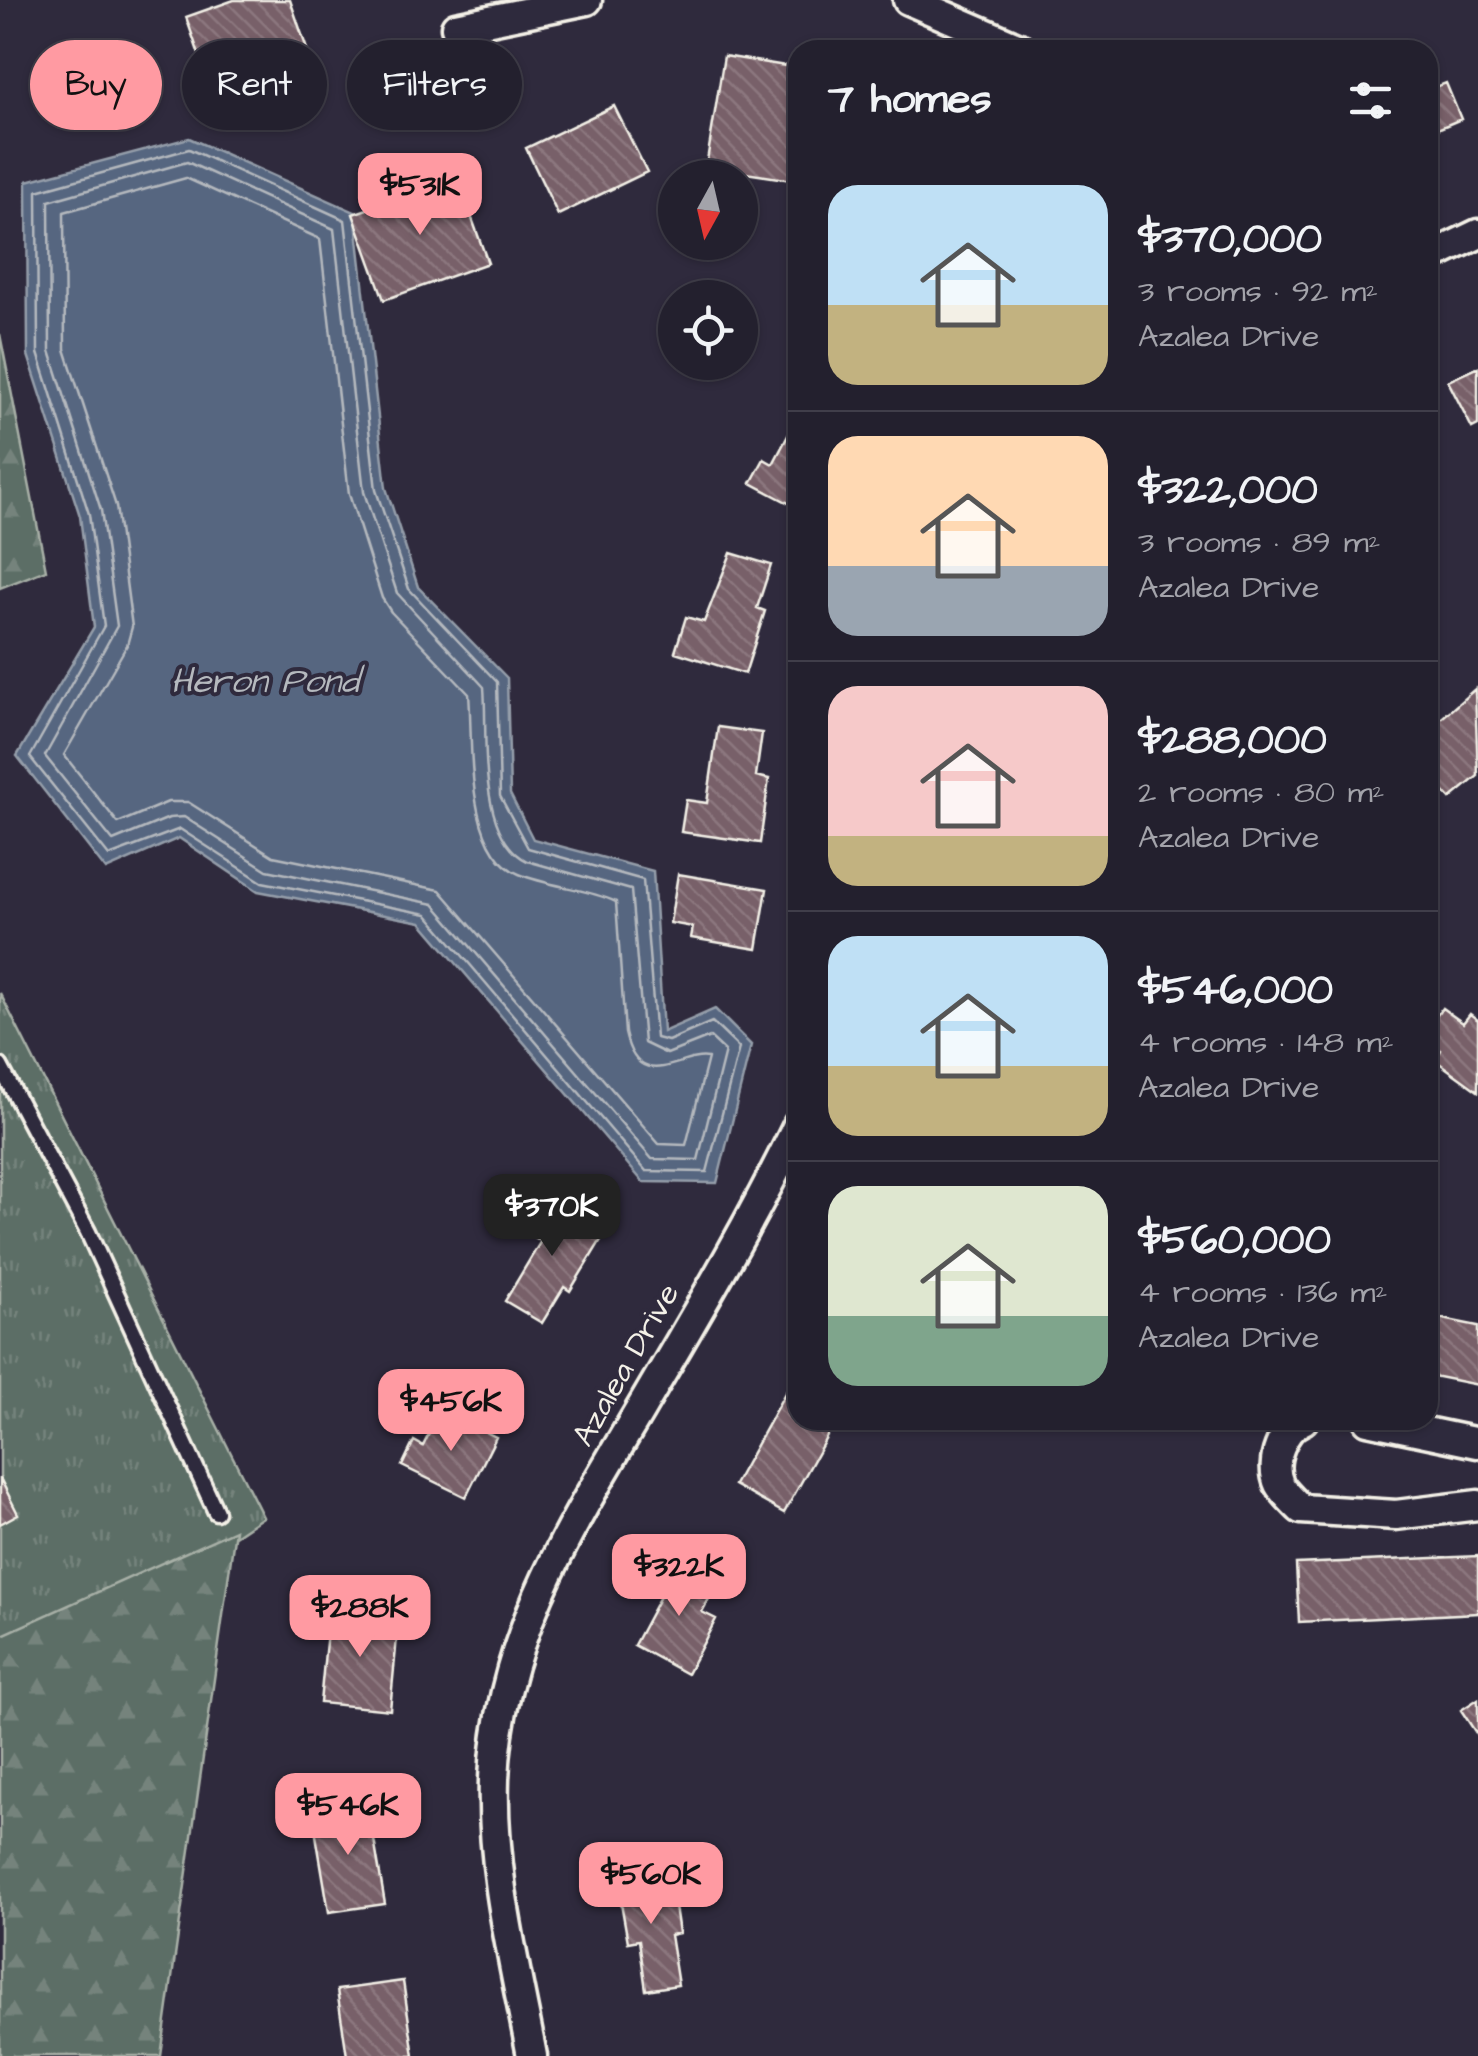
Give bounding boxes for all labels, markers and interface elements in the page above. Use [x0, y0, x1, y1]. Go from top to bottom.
chip: Buy [30, 40, 162, 130]
chip: Rent [182, 40, 327, 130]
chip: Filters [347, 40, 522, 130]
text: 7 homes [828, 71, 992, 129]
icon: filters [1343, 73, 1398, 128]
pin: $531K [350, 153, 490, 238]
north arrow [658, 160, 758, 260]
map controls [658, 160, 758, 380]
text: $531K [380, 163, 460, 208]
text: $370,000 [1138, 211, 1322, 269]
icon: home [908, 225, 1028, 345]
text: 3 rooms · 92 m² [1138, 269, 1378, 314]
button: locate [658, 280, 758, 380]
text: Azalea Drive [1138, 314, 1319, 359]
text: $322,000 [1138, 462, 1318, 520]
icon: home [908, 476, 1028, 596]
text: 3 rooms · 89 m² [1138, 520, 1381, 565]
text: Azalea Drive [1138, 565, 1319, 610]
water label: Heron Pond [171, 657, 365, 706]
text: $288,000 [1138, 712, 1327, 770]
icon: home [908, 726, 1028, 846]
text: 2 rooms · 80 m² [1138, 770, 1385, 815]
text: Azalea Drive [1138, 815, 1319, 860]
text: $546,000 [1138, 962, 1333, 1020]
icon: home [908, 976, 1028, 1096]
text: 4 rooms · 148 m² [1138, 1020, 1394, 1065]
text: Azalea Drive [1138, 1065, 1319, 1110]
pin: $370K [482, 1174, 622, 1259]
text: $370K [505, 1184, 599, 1229]
text: $560,000 [1138, 1212, 1331, 1270]
icon: home [908, 1226, 1028, 1346]
text: 4 rooms · 136 m² [1138, 1270, 1388, 1315]
street label: Azalea Drive [561, 1275, 691, 1455]
text: Azalea Drive [1138, 1315, 1319, 1360]
pin: $456K [381, 1369, 521, 1454]
text: $456K [400, 1379, 502, 1424]
pin: $322K [609, 1534, 749, 1619]
text: $322K [634, 1544, 724, 1589]
pin: $288K [290, 1575, 430, 1660]
text: $288K [312, 1585, 409, 1630]
pin: $546K [278, 1773, 418, 1858]
text: $546K [297, 1783, 399, 1828]
pin: $560K [581, 1842, 721, 1927]
text: $560K [601, 1852, 701, 1897]

